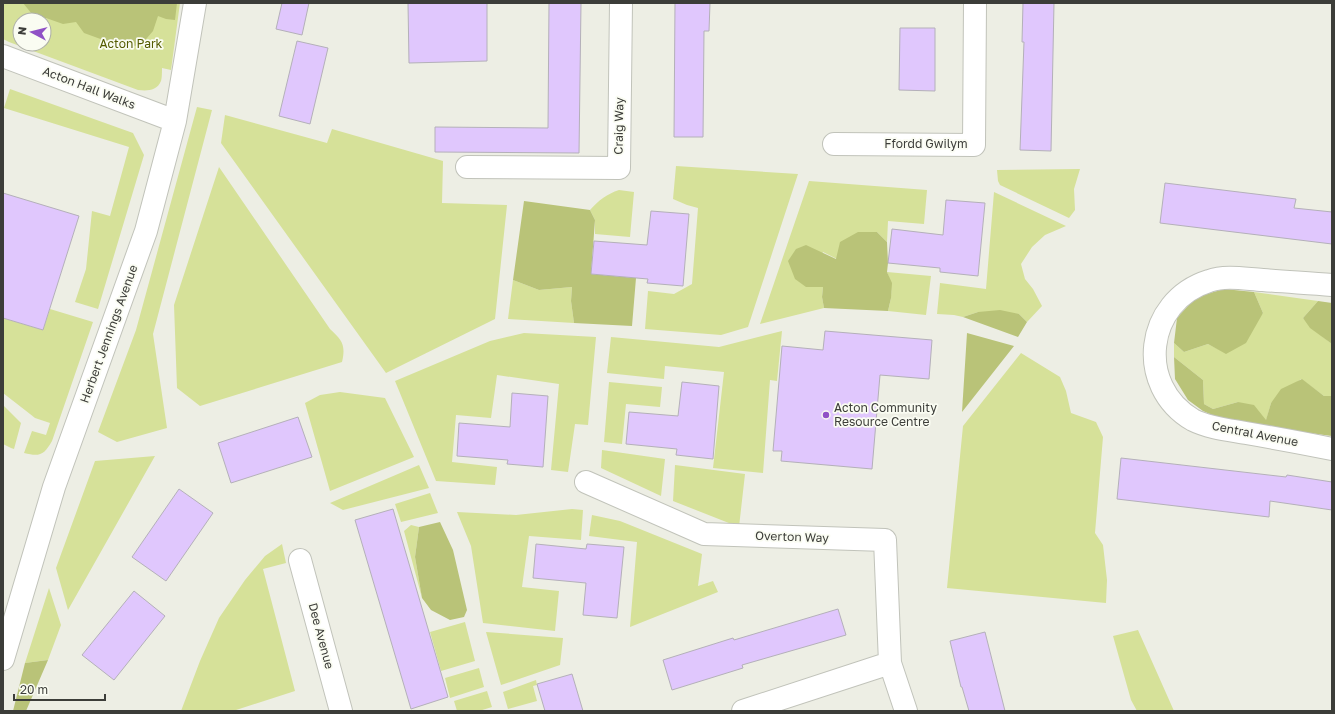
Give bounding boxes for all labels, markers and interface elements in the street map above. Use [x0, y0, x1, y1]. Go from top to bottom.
north arrow [12, 12, 52, 52]
text: N [15, 26, 29, 36]
park label: Acton Park [100, 36, 163, 51]
street label: Acton Hall Walks [41, 63, 138, 112]
street label: Craig Way [611, 97, 627, 155]
street label: Ffordd Gwilym [884, 136, 968, 151]
street label: Herbert Jennings Avenue [77, 263, 141, 405]
place label: Acton Community Resource Centre [834, 400, 937, 429]
marker: Acton Community Resource Centre [821, 410, 831, 420]
street label: Central Avenue [1211, 418, 1300, 449]
street label: Overton Way [755, 528, 829, 545]
street label: Dee Avenue [305, 601, 337, 671]
scale bar [14, 676, 105, 702]
text: 20 m [20, 682, 48, 697]

